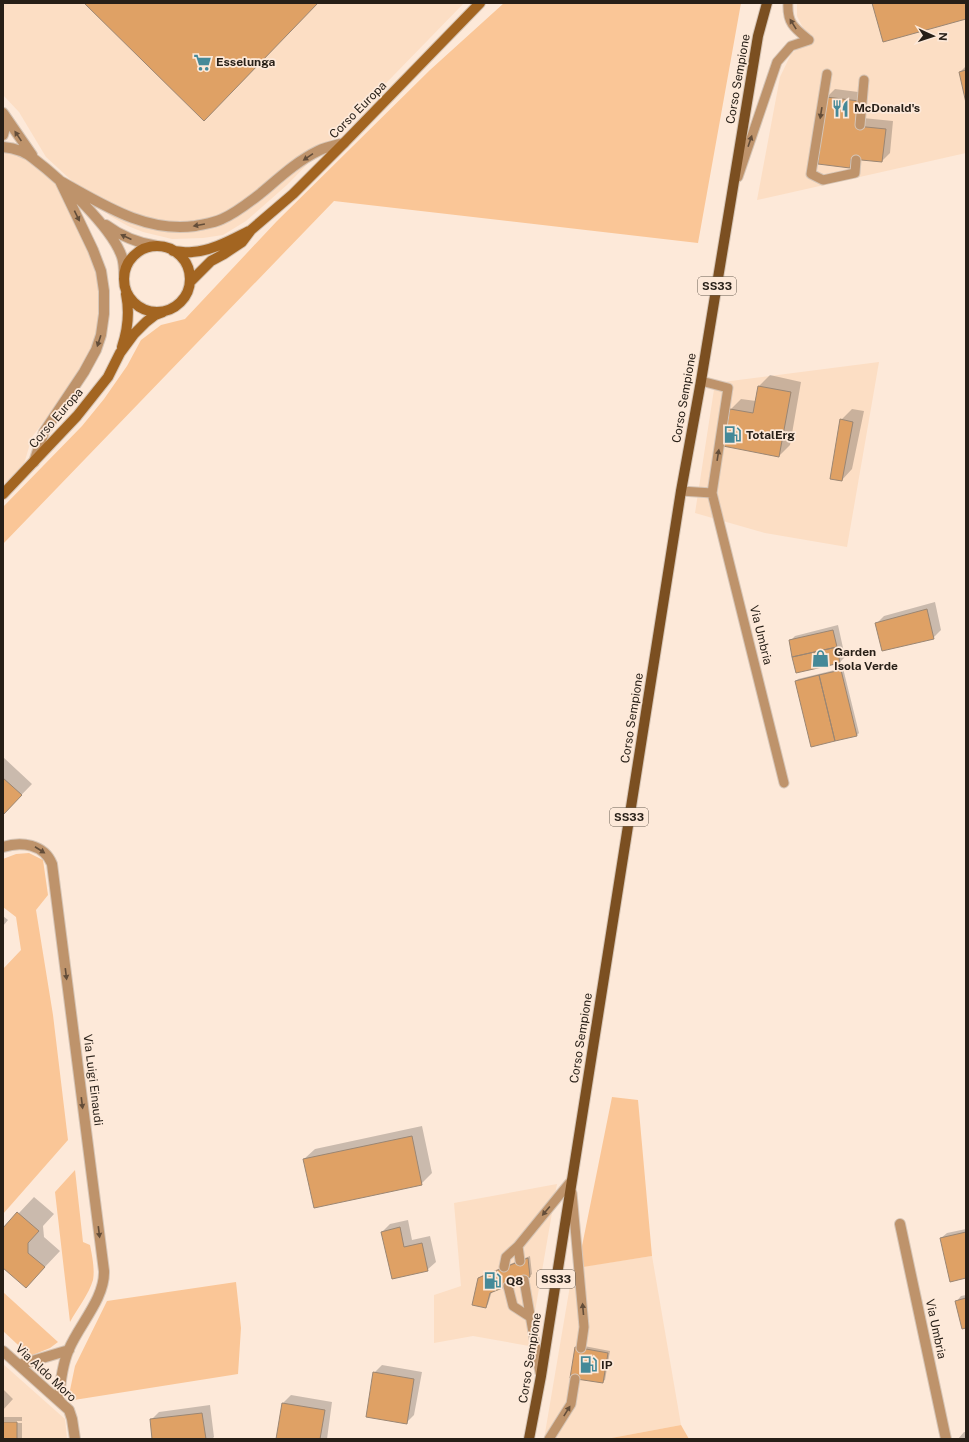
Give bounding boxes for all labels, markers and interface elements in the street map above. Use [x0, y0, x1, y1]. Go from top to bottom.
north arrow [913, 16, 953, 56]
one-way arrow [789, 18, 796, 30]
text: N [937, 32, 949, 41]
street label: Corso Sempione [723, 33, 753, 125]
supermarket icon: Esselunga [193, 52, 213, 72]
place label: Esselunga [216, 55, 276, 69]
street label: Corso Europa [327, 79, 389, 141]
restaurant icon: McDonald's [831, 98, 851, 118]
place label: McDonald's [854, 101, 920, 115]
one-way arrow [818, 107, 824, 119]
one-way arrow [14, 131, 22, 141]
one-way arrow [747, 135, 753, 147]
one-way arrow [303, 153, 314, 161]
one-way arrow [74, 211, 80, 222]
one-way arrow [193, 222, 205, 228]
one-way arrow [120, 234, 132, 240]
road number: SS33 [698, 277, 736, 295]
one-way arrow [96, 335, 102, 347]
street label: Corso Sempione [669, 352, 699, 444]
street label: Corso Europa [26, 385, 86, 451]
fuel station icon: TotalErg [723, 425, 743, 445]
place label: TotalErg [746, 428, 795, 442]
one-way arrow [715, 448, 721, 461]
street label: Via Umbria [747, 604, 775, 666]
place label: Garden Isola Verde [834, 645, 898, 673]
shop icon: Garden Isola Verde [811, 649, 831, 669]
street label: Corso Sempione [618, 672, 646, 764]
road number: SS33 [610, 808, 648, 826]
one-way arrow [35, 846, 45, 854]
one-way arrow [63, 968, 69, 980]
street label: Corso Sempione [567, 992, 595, 1084]
street label: Via Luigi Einaudi [80, 1034, 106, 1127]
one-way arrow [79, 1097, 85, 1109]
one-way arrow [542, 1206, 551, 1217]
one-way arrow [96, 1226, 102, 1238]
road number: SS33 [537, 1270, 575, 1288]
fuel station icon: Q8 [483, 1271, 503, 1291]
place label: Q8 [506, 1274, 523, 1288]
street label: Via Umbria [923, 1298, 949, 1360]
one-way arrow [579, 1303, 586, 1315]
street label: Corso Sempione [516, 1312, 544, 1404]
street label: Via Aldo Moro [13, 1341, 79, 1405]
fuel station icon: IP [578, 1355, 598, 1375]
place label: IP [601, 1358, 613, 1372]
one-way arrow [563, 1405, 570, 1417]

